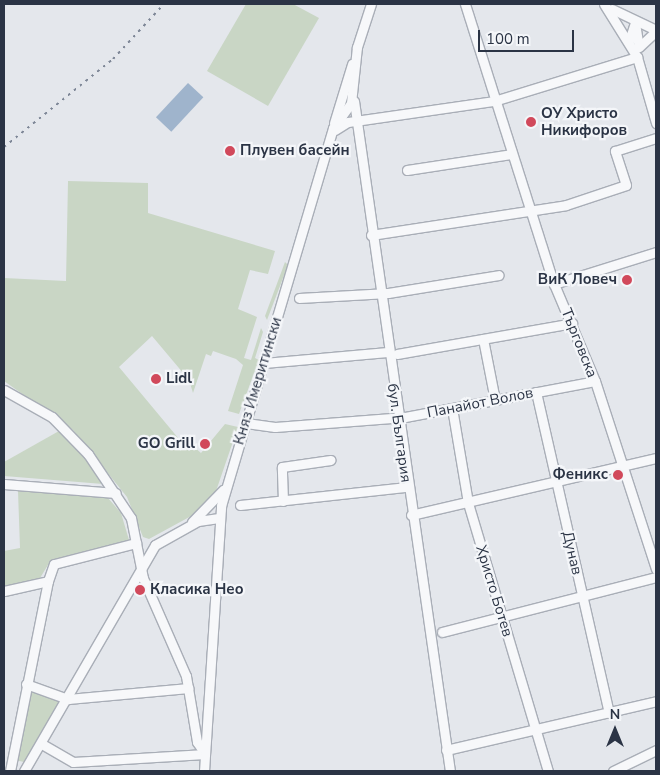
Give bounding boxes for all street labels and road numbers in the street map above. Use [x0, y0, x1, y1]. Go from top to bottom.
street label: Търговска [557, 306, 601, 380]
street label: Княз Имеритински [230, 315, 286, 447]
street label: бул. България [383, 382, 415, 484]
street label: Панайот Волов [425, 384, 535, 422]
street label: Дунав [558, 529, 586, 577]
street label: Христо Ботев [472, 543, 516, 639]

